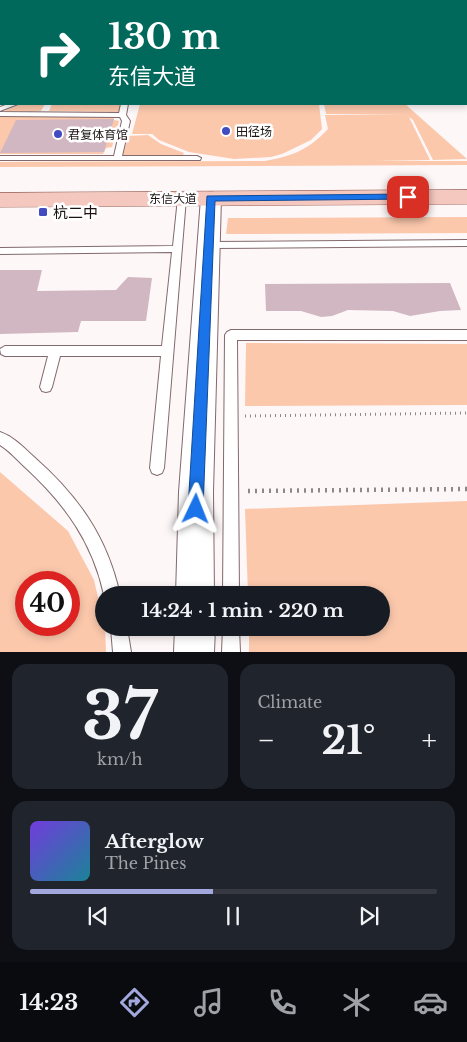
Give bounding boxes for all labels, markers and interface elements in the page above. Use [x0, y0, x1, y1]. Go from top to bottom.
text: 130 m [108, 15, 220, 58]
icon: right [25, 20, 90, 85]
text: 东信大道 [108, 63, 196, 90]
place label: 田径场 [236, 124, 272, 139]
marker: 田径场 [220, 125, 232, 137]
place label: 君复体育馆 [68, 127, 128, 142]
marker: 君复体育馆 [52, 128, 64, 140]
pin [387, 176, 429, 218]
icon: arrive [394, 183, 422, 211]
street label: 东信大道 [149, 191, 197, 206]
place label: 杭二中 [53, 203, 98, 222]
marker: 杭二中 [37, 206, 49, 218]
position arrow [169, 482, 221, 534]
speed limit sign: 40 [15, 571, 80, 636]
text: 14:24 · 1 min · 220 m [141, 599, 344, 622]
text: 37 [82, 676, 157, 757]
text: Climate [258, 692, 322, 712]
text: 21° [321, 717, 375, 764]
text: − [258, 723, 275, 758]
text: + [422, 723, 437, 758]
text: km/h [97, 749, 142, 769]
text: Afterglow [105, 830, 204, 853]
text: The Pines [105, 853, 187, 873]
icon: previous [84, 902, 112, 930]
icon: pause [219, 902, 247, 930]
icon: next [355, 902, 383, 930]
icon: directions [117, 985, 152, 1020]
icon: music [191, 985, 226, 1020]
icon: phone [265, 985, 300, 1020]
icon: climate [339, 985, 374, 1020]
icon: car [413, 985, 448, 1020]
text: 14:23 [19, 989, 78, 1016]

